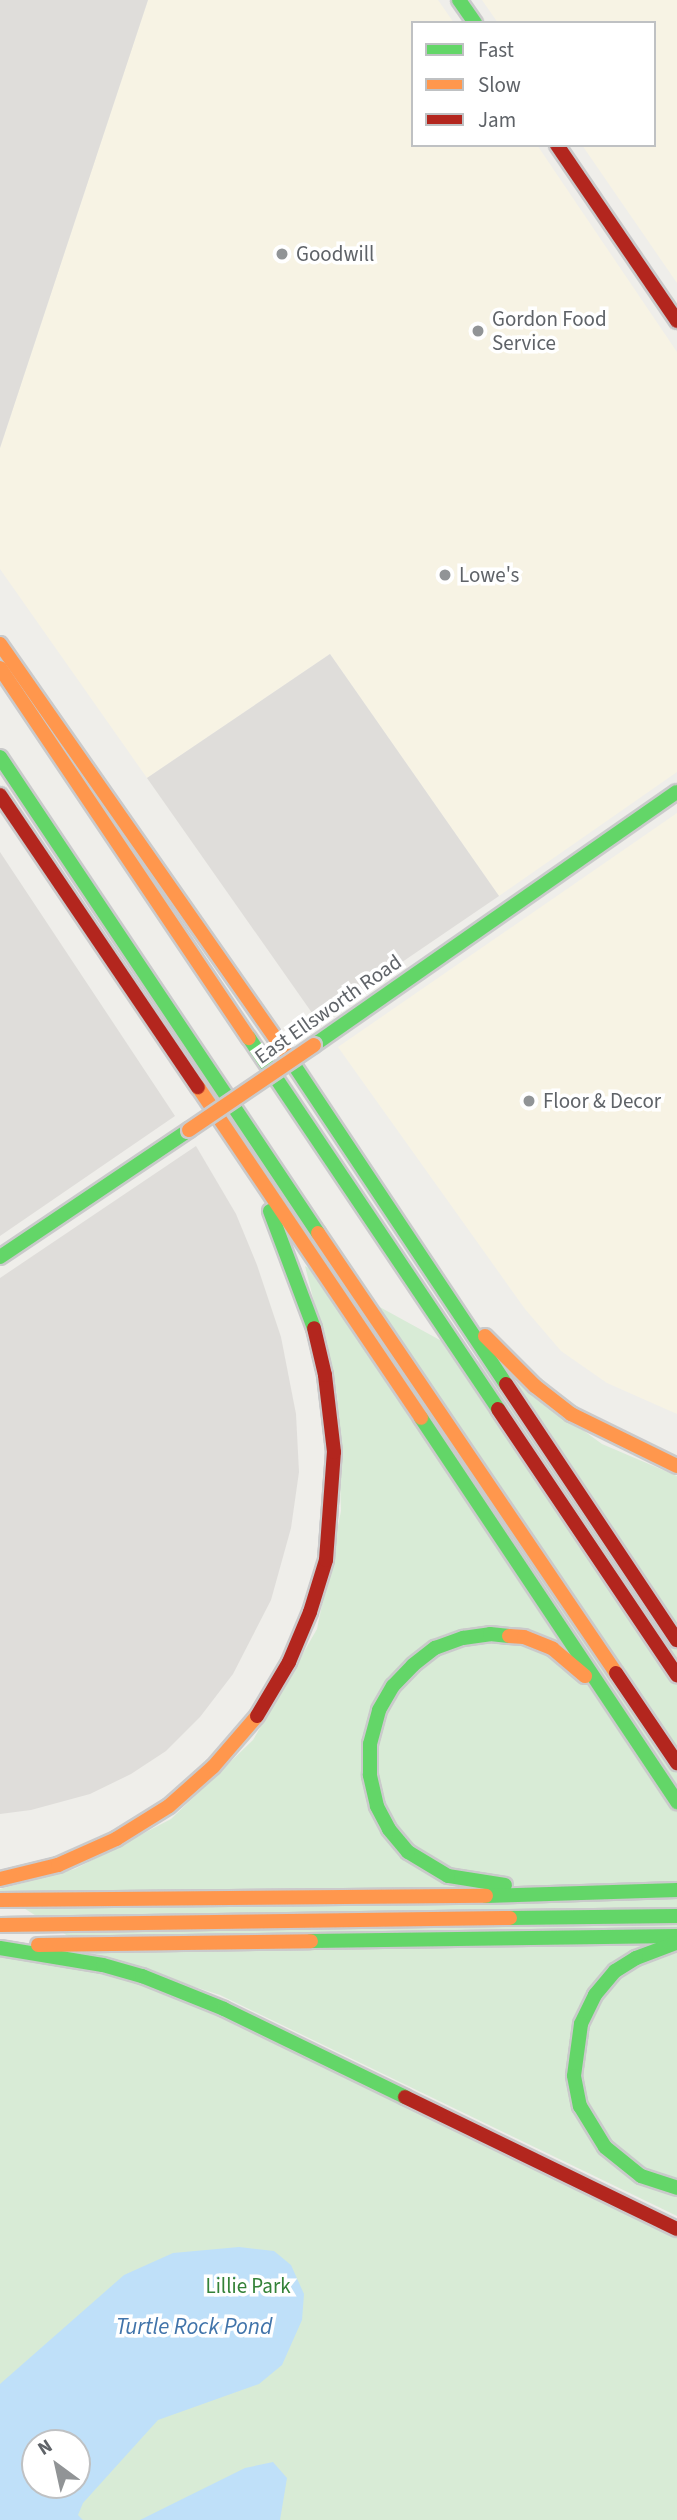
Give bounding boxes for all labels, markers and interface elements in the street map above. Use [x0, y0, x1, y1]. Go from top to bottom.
legend [411, 21, 656, 147]
text: Fast [478, 35, 514, 65]
text: Slow [478, 70, 521, 100]
text: Jam [478, 105, 516, 135]
place label: Goodwill [296, 241, 374, 267]
marker: Goodwill [274, 246, 290, 262]
place label: Gordon Food Service [492, 306, 607, 356]
marker: Gordon Food Service [470, 323, 486, 339]
place label: Lowe's [459, 562, 519, 588]
marker: Lowe's [437, 567, 453, 583]
street label: East Ellsworth Road [250, 949, 406, 1069]
place label: Floor & Decor [543, 1088, 661, 1114]
marker: Floor & Decor [521, 1093, 537, 1109]
park label: Lillie Park [205, 2273, 291, 2299]
water label: Turtle Rock Pond [116, 2313, 272, 2341]
north arrow [21, 2429, 91, 2499]
text: N [33, 2433, 58, 2462]

